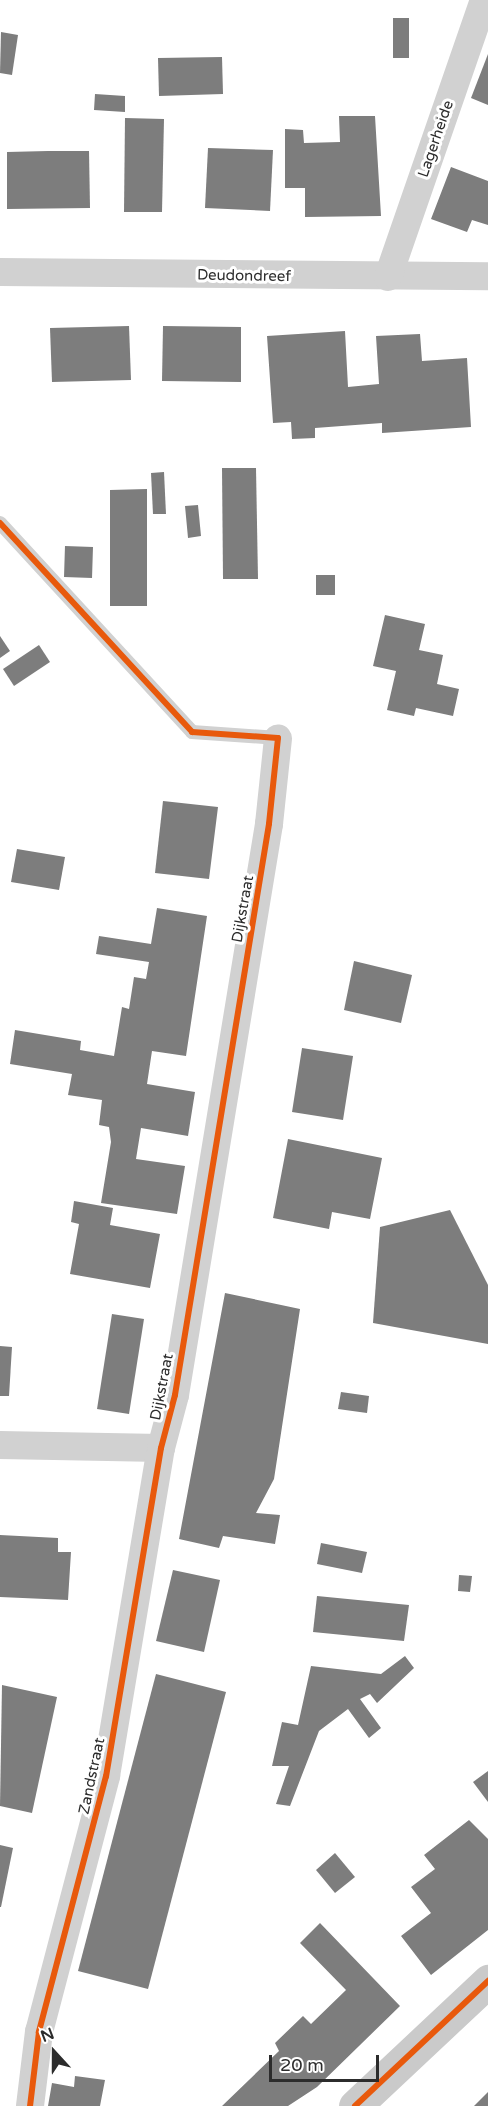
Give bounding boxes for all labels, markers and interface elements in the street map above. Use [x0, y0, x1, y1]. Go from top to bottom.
street label: Lagerheide [414, 98, 458, 180]
street label: Deudondreef [197, 266, 291, 286]
street label: Dijkstraat [228, 874, 258, 944]
street label: Dijkstraat [147, 1352, 177, 1422]
street label: Zandstraat [75, 1736, 109, 1816]
north arrow [24, 2022, 84, 2082]
text: N [38, 2024, 57, 2047]
scale bar [272, 2043, 382, 2081]
text: 20 m [280, 2054, 324, 2076]

